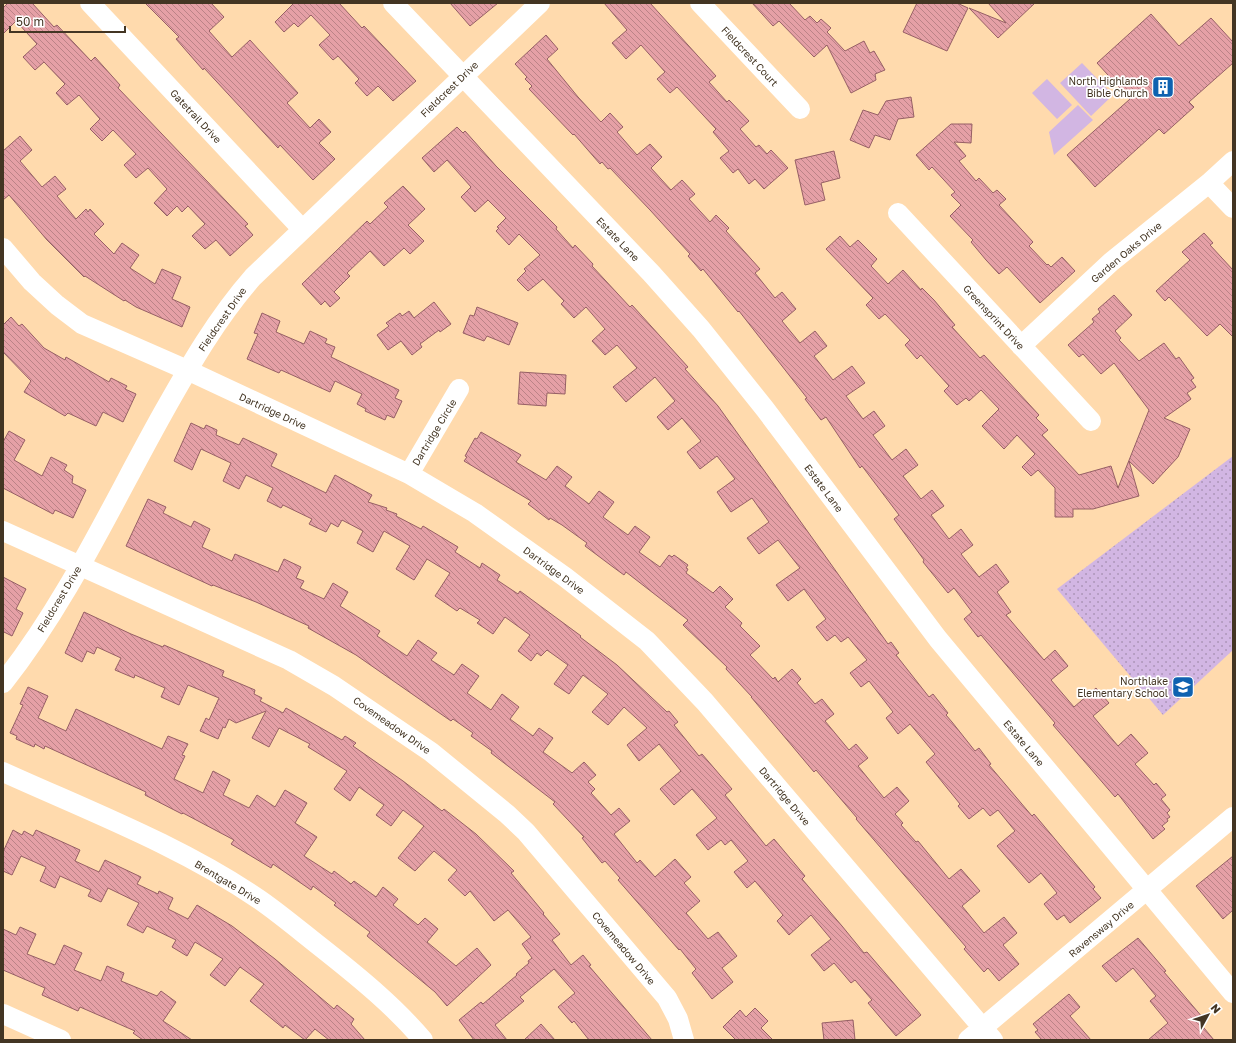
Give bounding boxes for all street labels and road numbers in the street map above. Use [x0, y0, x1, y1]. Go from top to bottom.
street label: Fieldcrest Court [719, 24, 781, 88]
street label: Fieldcrest Drive [418, 58, 480, 119]
street label: Gatetrail Drive [168, 87, 224, 145]
street label: Estate Lane [594, 214, 642, 264]
street label: Garden Oaks Drive [1088, 219, 1164, 285]
street label: Greensprint Drive [961, 282, 1027, 352]
street label: Fieldcrest Drive [195, 285, 249, 353]
street label: Dartridge Drive [238, 390, 309, 432]
street label: Dartridge Circle [409, 396, 459, 467]
street label: Estate Lane [802, 462, 846, 514]
street label: Dartridge Drive [521, 544, 587, 596]
street label: Fieldcrest Drive [34, 563, 84, 634]
street label: Covemeadow Drive [351, 694, 433, 756]
street label: Estate Lane [1001, 717, 1047, 769]
street label: Dartridge Drive [757, 764, 813, 828]
street label: Brentgate Drive [193, 858, 263, 907]
street label: Ravensway Drive [1066, 898, 1136, 960]
street label: Covemeadow Drive [590, 909, 658, 987]

